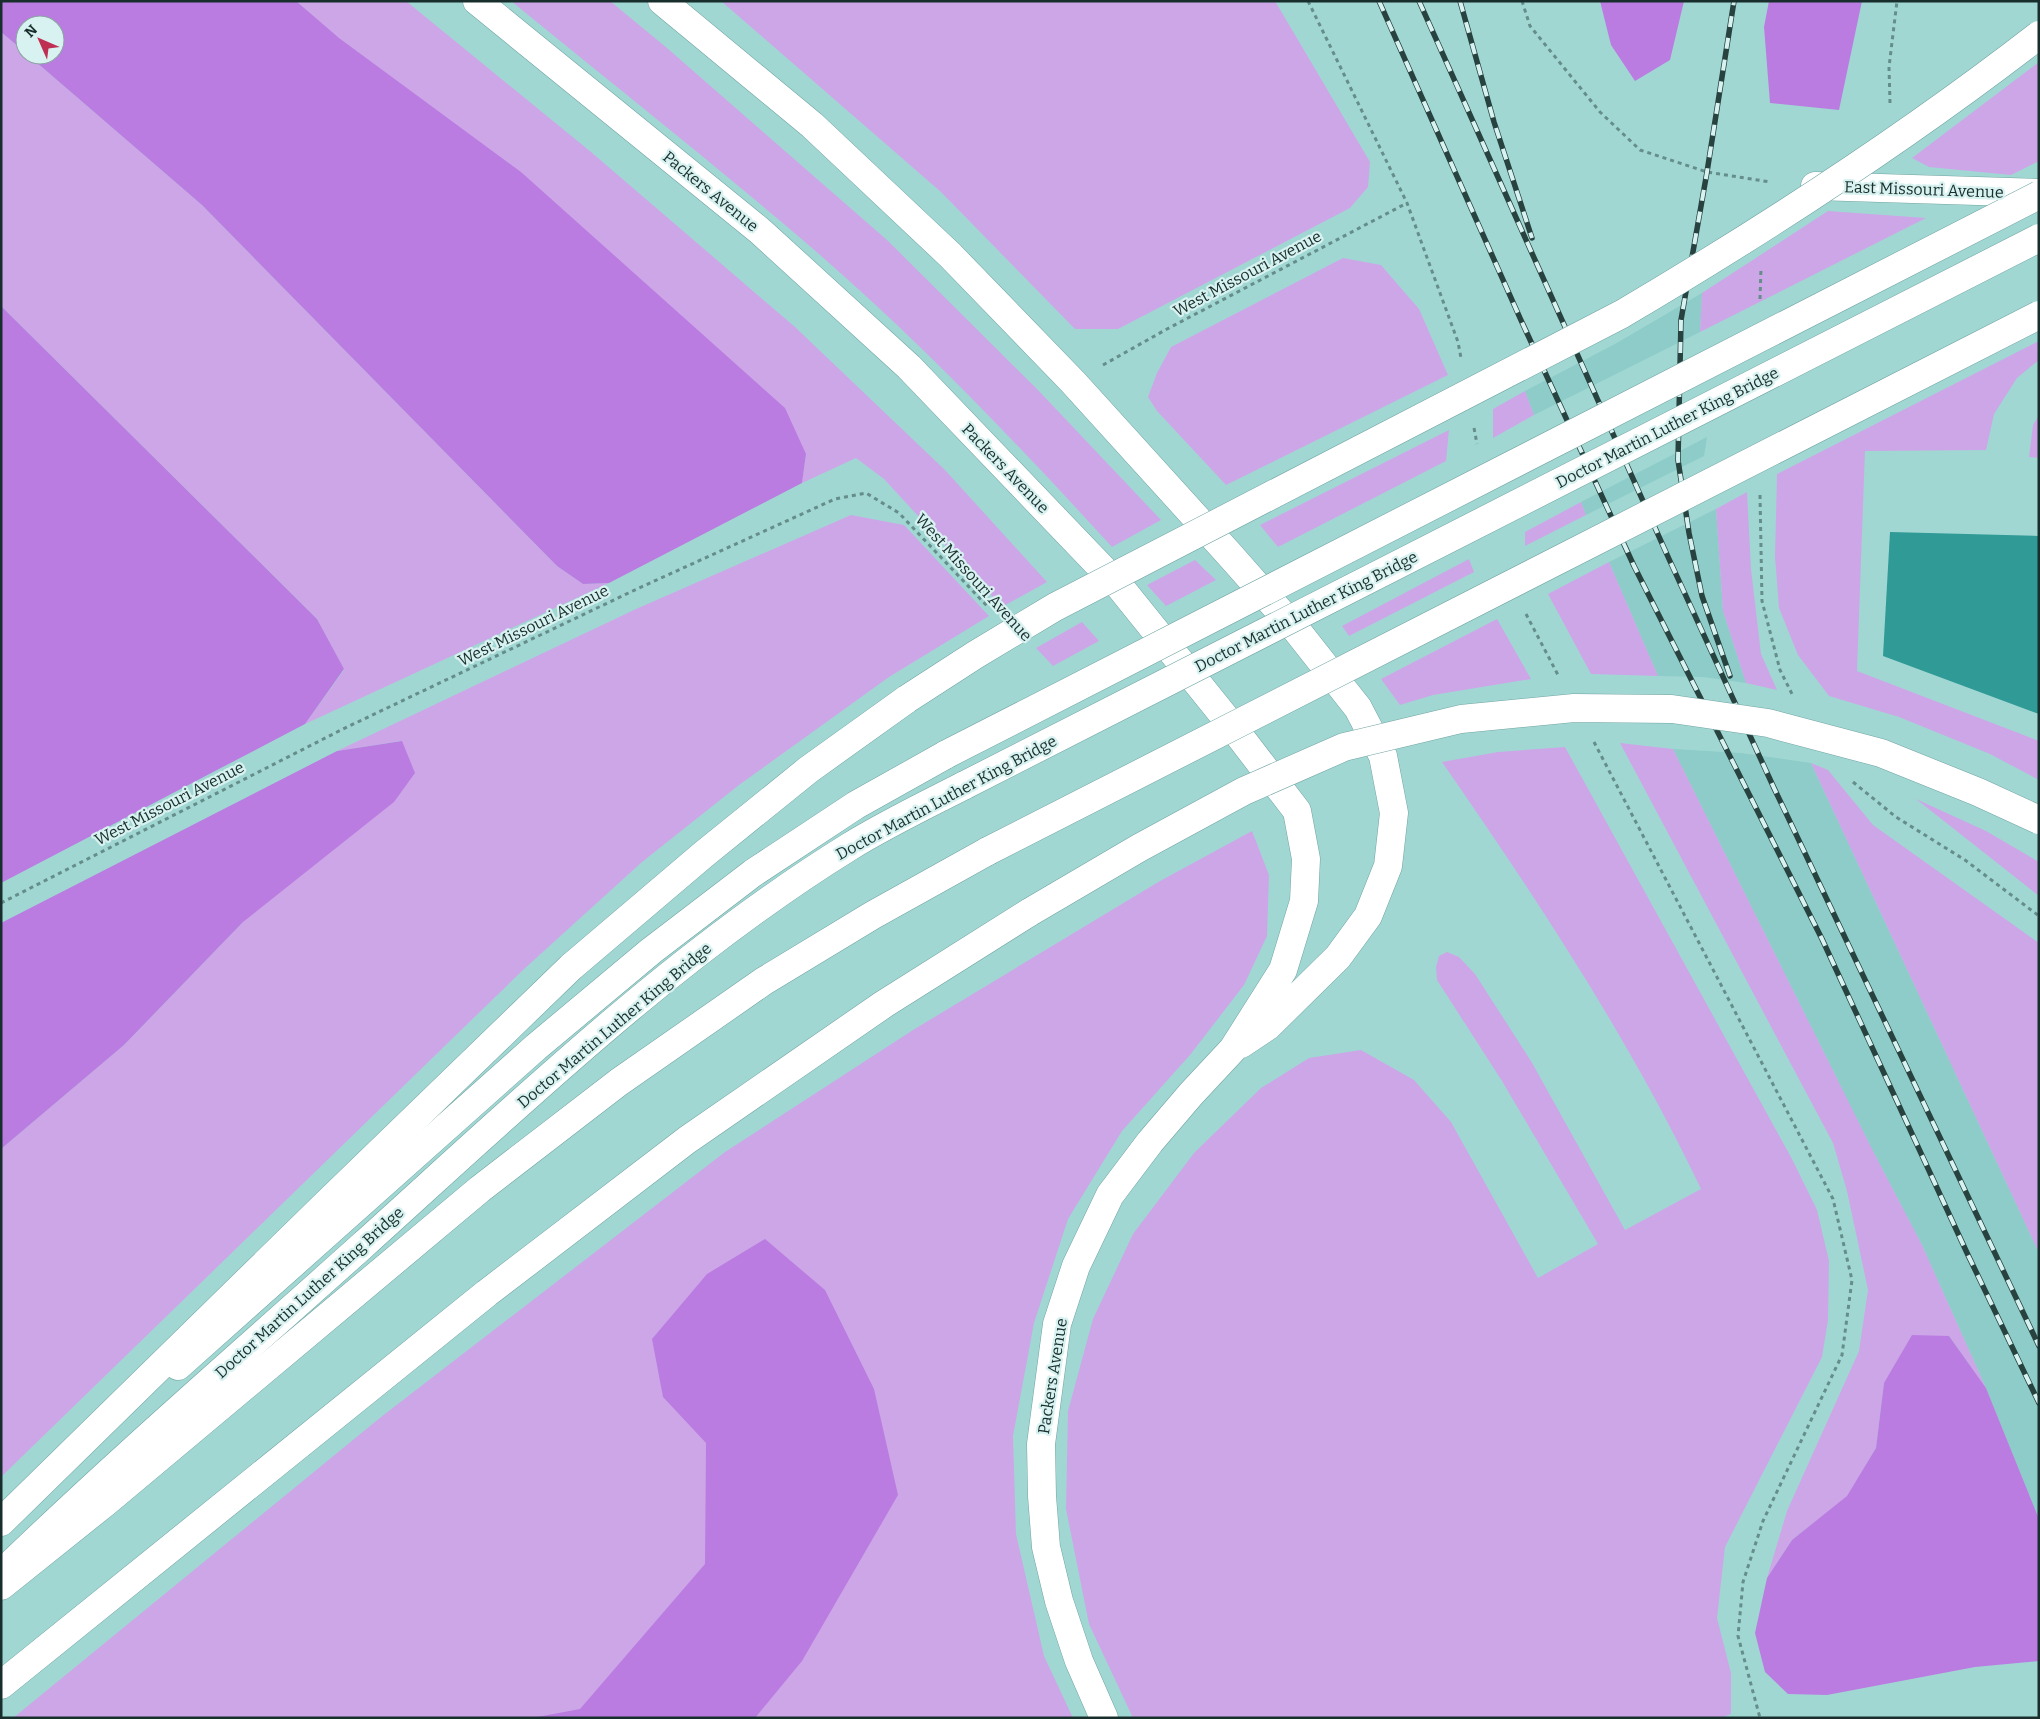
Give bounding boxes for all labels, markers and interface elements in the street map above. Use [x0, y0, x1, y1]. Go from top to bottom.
north arrow [15, 15, 65, 65]
text: N [21, 21, 41, 41]
street label: Packers Avenue [659, 147, 762, 236]
street label: East Missouri Avenue [1844, 177, 2004, 202]
street label: West Missouri Avenue [1170, 226, 1325, 321]
street label: Doctor Martin Luther King Bridge [1553, 363, 1782, 492]
street label: Packers Avenue [958, 420, 1053, 517]
street label: West Missouri Avenue [911, 510, 1036, 645]
street label: Doctor Martin Luther King Bridge [1192, 547, 1421, 676]
street label: West Missouri Avenue [455, 581, 612, 670]
street label: Doctor Martin Luther King Bridge [833, 731, 1060, 864]
street label: West Missouri Avenue [91, 757, 247, 849]
street label: Doctor Martin Luther King Bridge [514, 939, 715, 1112]
street label: Doctor Martin Luther King Bridge [211, 1203, 408, 1382]
street label: Packers Avenue [1034, 1317, 1071, 1435]

